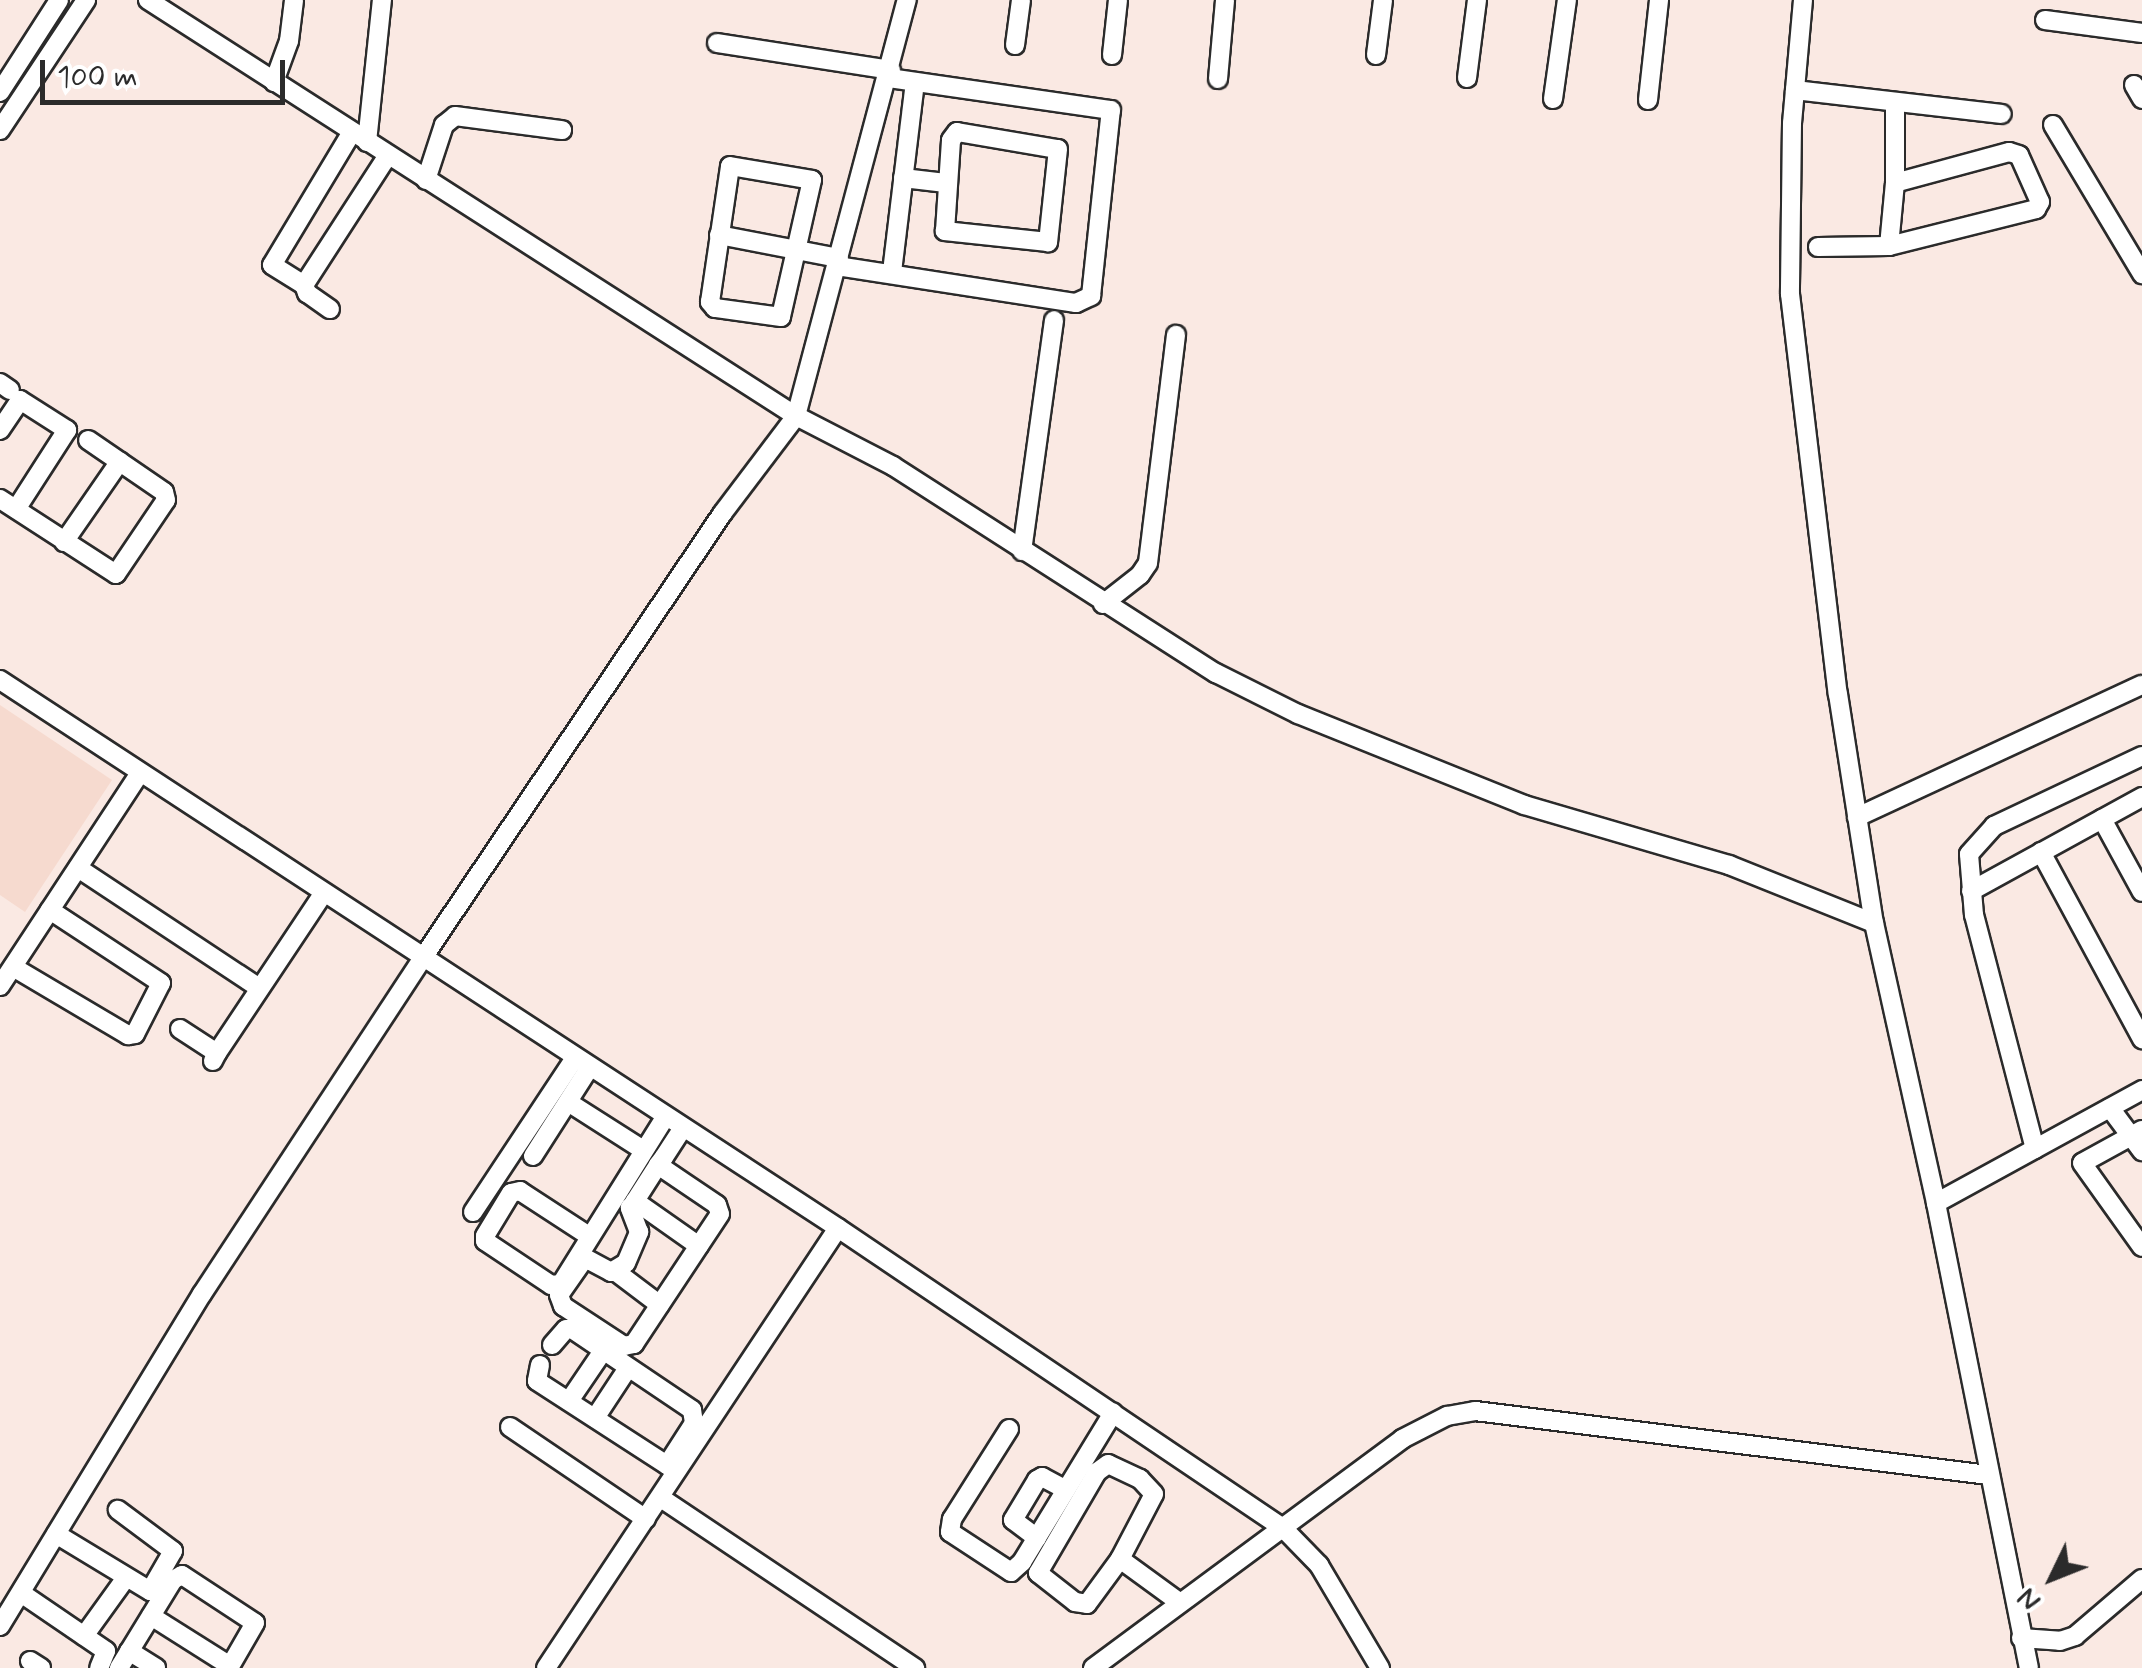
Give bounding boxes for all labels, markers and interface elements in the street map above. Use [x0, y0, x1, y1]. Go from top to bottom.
scale bar [45, 40, 290, 102]
text: 100 m [57, 58, 138, 97]
north arrow [2002, 1528, 2102, 1628]
text: N [2010, 1579, 2050, 1618]

